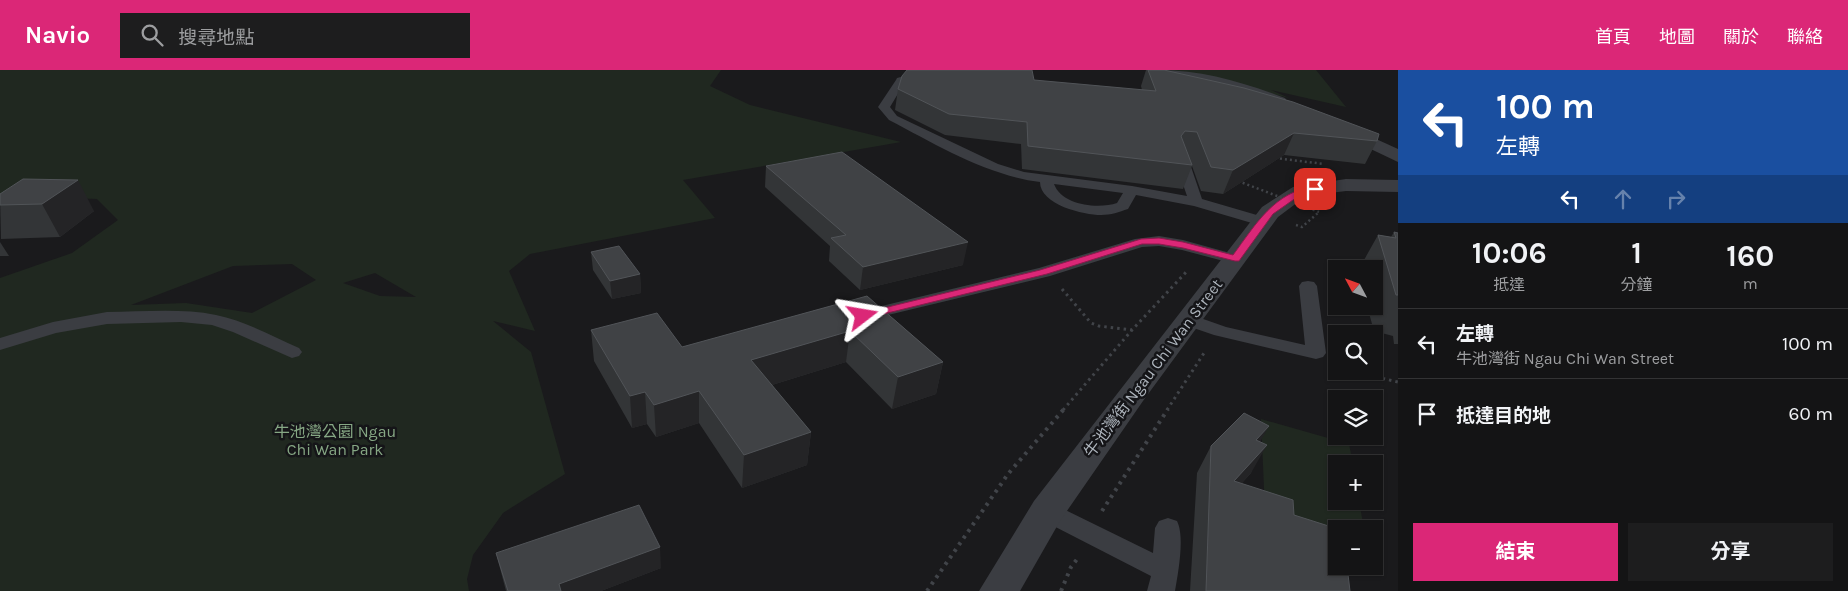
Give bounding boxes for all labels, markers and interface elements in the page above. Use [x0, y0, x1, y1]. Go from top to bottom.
search box [120, 13, 470, 58]
text: Navio [25, 21, 90, 49]
icon: search [138, 21, 166, 49]
text: 首頁 [1595, 26, 1631, 48]
text: 地圖 [1659, 26, 1695, 48]
text: 關於 [1723, 26, 1759, 48]
text: 聯絡 [1787, 26, 1823, 48]
text: 搜尋地點 [178, 27, 254, 49]
text: 100 m [1496, 86, 1595, 127]
icon: left [1413, 90, 1478, 155]
text: 左轉 [1496, 134, 1540, 160]
pin [1294, 168, 1336, 210]
icon: arrive [1301, 175, 1329, 203]
icon: left [1556, 185, 1584, 213]
icon: ahead [1609, 185, 1637, 213]
icon: right [1662, 185, 1690, 213]
text: 10:06 [1472, 235, 1547, 271]
text: 1 [1631, 235, 1642, 271]
text: 160 [1726, 238, 1774, 274]
north arrow [1328, 260, 1382, 315]
map controls [1328, 260, 1383, 575]
text: m [1743, 274, 1758, 293]
street label: 牛池灣街 Ngau Chi Wan Street [1080, 275, 1226, 461]
text: 抵達 [1493, 275, 1525, 294]
text: 分鐘 [1621, 275, 1653, 294]
position arrow [836, 289, 888, 341]
text: 左轉 [1456, 323, 1494, 345]
button: search [1328, 325, 1383, 380]
icon: left [1413, 330, 1441, 358]
text: 100 m [1782, 333, 1833, 355]
text: 牛池灣街 Ngau Chi Wan Street [1456, 349, 1674, 368]
button: layers [1328, 390, 1383, 445]
icon: arrive [1413, 400, 1441, 428]
text: 60 m [1789, 403, 1833, 425]
text: 抵達目的地 [1456, 405, 1551, 427]
park label: 牛池灣公園 Ngau Chi Wan Park [274, 422, 396, 459]
button: + [1328, 455, 1383, 510]
button: − [1328, 520, 1383, 575]
button: 結束 [1413, 523, 1618, 581]
button: 分享 [1628, 523, 1833, 581]

